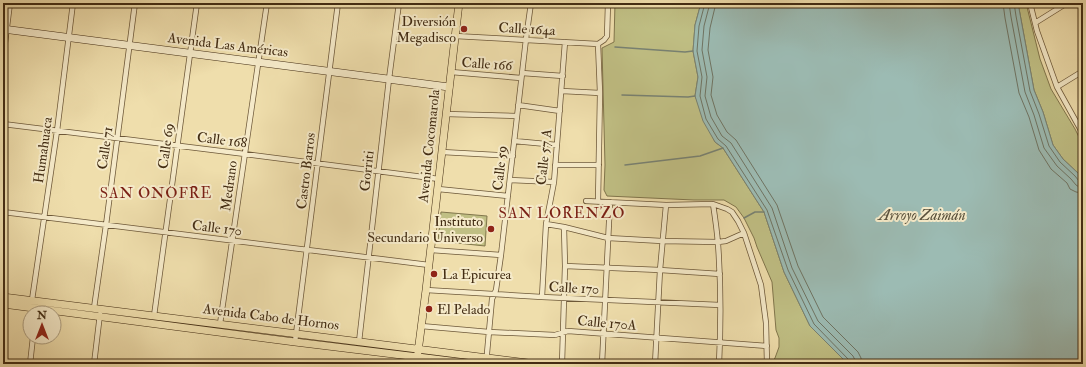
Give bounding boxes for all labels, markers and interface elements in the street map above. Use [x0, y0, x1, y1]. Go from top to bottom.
place label: Diversión Megadisco [396, 13, 456, 46]
street label: Calle 164a [498, 19, 556, 39]
marker: Diversión Megadisco [459, 24, 469, 34]
street label: Avenida Las Américas [166, 29, 289, 61]
street label: Calle 166 [461, 54, 514, 74]
street label: Avenida Cocomarola [414, 88, 443, 205]
street label: Humahuaca [30, 115, 56, 184]
street label: Calle 69 [154, 122, 178, 170]
street label: Calle 71 [94, 125, 116, 171]
street label: Calle 168 [196, 128, 248, 152]
street label: Calle 57 A [533, 128, 555, 186]
street label: Castro Barros [293, 132, 319, 210]
street label: Calle 59 [489, 145, 511, 191]
street label: Gorriti [356, 150, 378, 192]
street label: Medrano [217, 159, 241, 212]
district label: SAN ONOFRE [100, 184, 212, 203]
district label: SAN LORENZO [499, 204, 625, 223]
water label: Arroyo Zaimán [876, 206, 966, 225]
place label: Instituto Secundario Universo [367, 213, 483, 246]
street label: Calle 170 [191, 216, 243, 240]
marker: Instituto Secundario Universo [486, 224, 496, 234]
place label: La Epicurea [442, 266, 512, 284]
marker: La Epicurea [429, 269, 439, 279]
street label: Calle 170 [548, 278, 600, 298]
street label: Avenida Cabo de Hornos [201, 300, 340, 334]
place label: El Pelado [437, 301, 491, 318]
marker: El Pelado [424, 304, 434, 314]
north arrow [22, 305, 62, 345]
text: N [36, 309, 48, 322]
street label: Calle 170A [577, 312, 637, 334]

